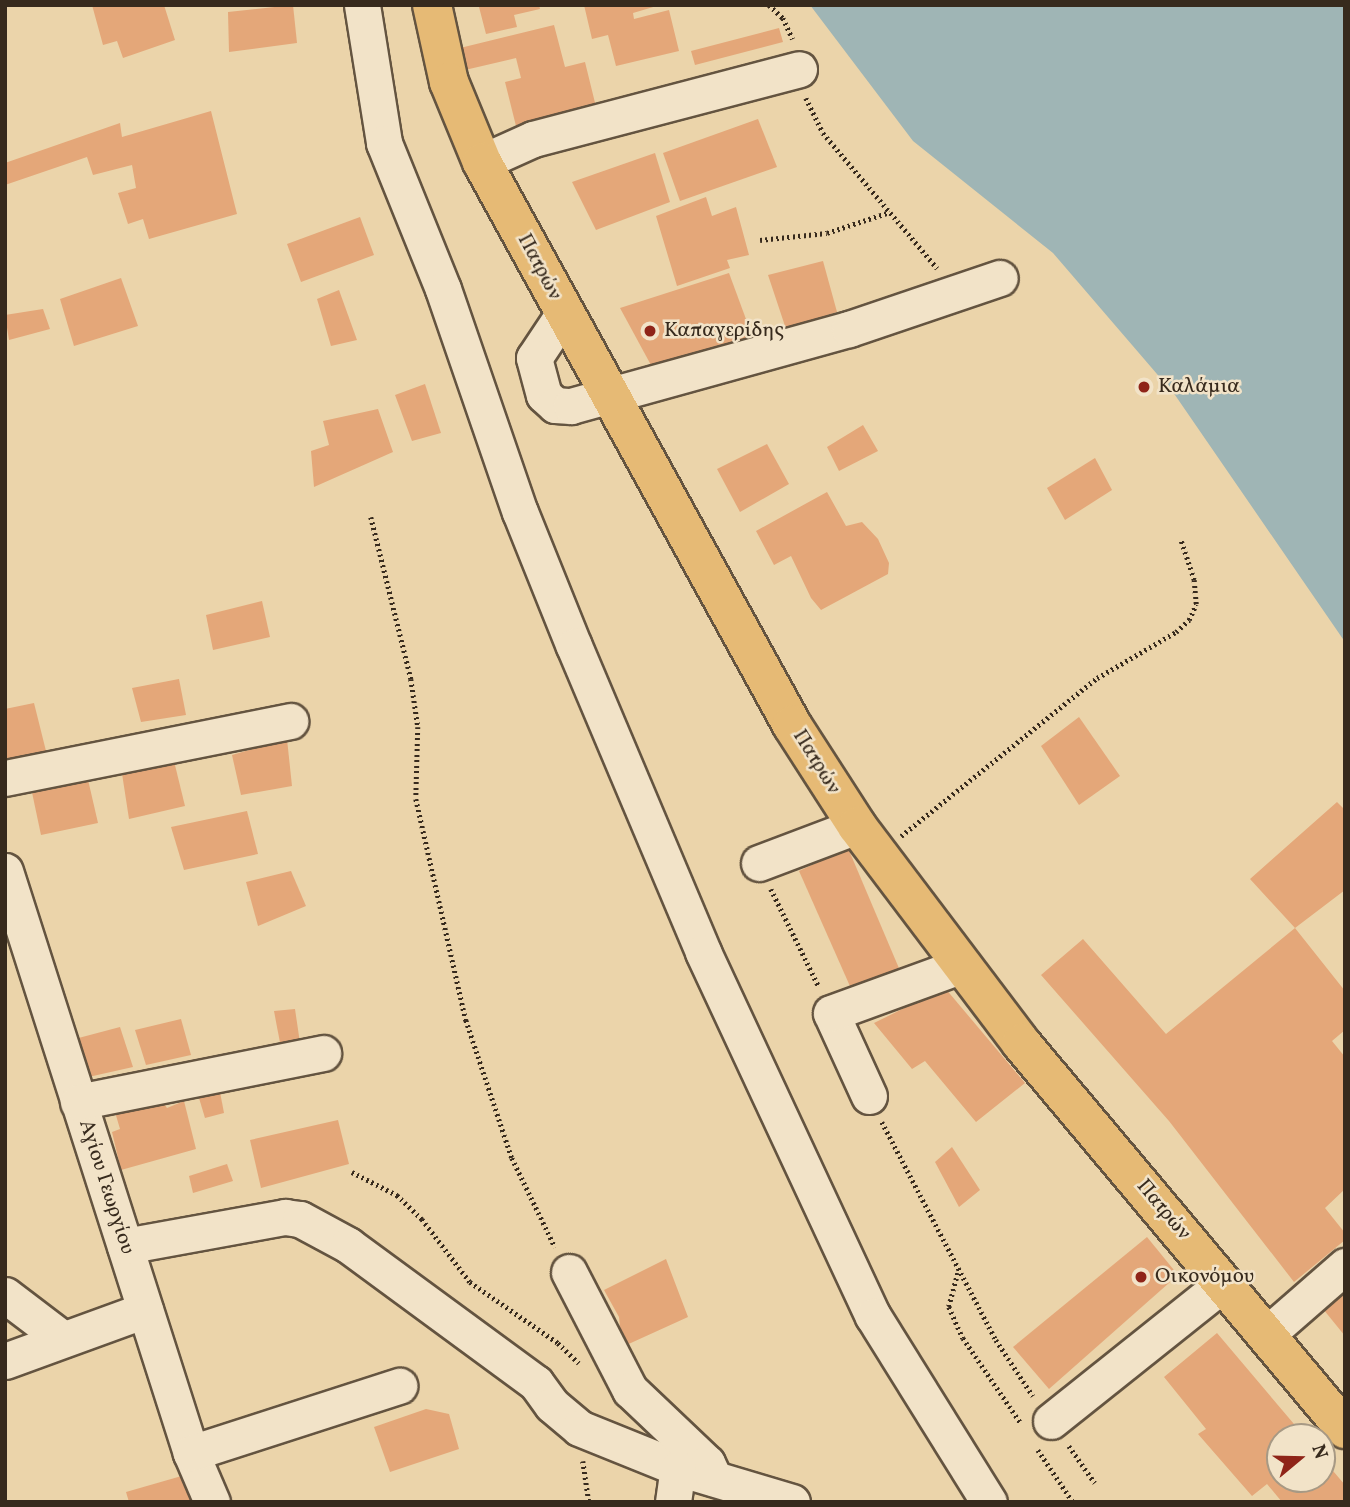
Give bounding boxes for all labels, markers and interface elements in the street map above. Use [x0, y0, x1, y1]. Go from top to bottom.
street label: Πατρών [511, 230, 567, 304]
place label: Καπαγερίδης [664, 318, 784, 344]
marker: Καπαγερίδης [642, 323, 658, 339]
place label: Καλάμια [1158, 374, 1240, 400]
marker: Καλάμια [1136, 379, 1152, 395]
street label: Πατρών [786, 725, 846, 799]
street label: Αγίου Γεωργίου [72, 1117, 140, 1257]
street label: Πατρών [1130, 1175, 1196, 1245]
place label: Οικονόμου [1155, 1264, 1254, 1290]
marker: Οικονόμου [1133, 1269, 1149, 1285]
north arrow [1266, 1423, 1336, 1493]
text: N [1304, 1441, 1334, 1463]

